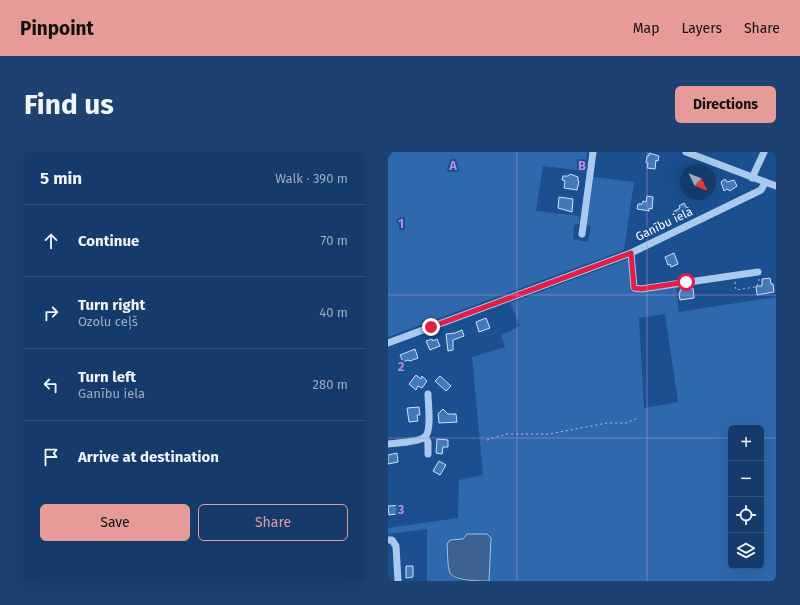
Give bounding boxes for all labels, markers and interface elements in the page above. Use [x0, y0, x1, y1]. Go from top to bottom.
text: Pinpoint [20, 17, 94, 40]
text: Map [633, 20, 659, 37]
text: Layers [681, 20, 722, 37]
text: Share [744, 20, 780, 37]
button: Directions [675, 86, 776, 123]
text: Find us [24, 88, 114, 121]
text: A [448, 158, 457, 173]
text: B [578, 158, 586, 173]
north arrow [680, 164, 716, 200]
text: 5 min [40, 168, 82, 189]
text: Walk · 390 m [275, 171, 348, 186]
street label: Ganību iela [633, 204, 695, 244]
text: 1 [398, 216, 404, 231]
icon: ahead [40, 230, 62, 252]
text: Continue [78, 232, 139, 250]
text: 70 m [321, 233, 348, 248]
route start [677, 273, 695, 291]
text: Turn right [78, 296, 145, 314]
icon: right [40, 302, 62, 324]
text: 40 m [319, 305, 348, 320]
text: Ozolu ceļš [78, 314, 138, 329]
route end [422, 318, 440, 336]
text: 2 [398, 359, 405, 374]
text: Turn left [78, 368, 136, 386]
icon: left [40, 374, 62, 396]
text: 280 m [313, 377, 348, 392]
text: Ganību iela [78, 386, 145, 401]
map controls [728, 425, 764, 569]
button: + [728, 425, 764, 461]
icon: arrive [40, 446, 62, 468]
text: Arrive at destination [78, 448, 219, 466]
button: − [728, 461, 764, 497]
button: locate [728, 497, 764, 533]
text: 3 [397, 502, 405, 517]
button: Save [40, 504, 190, 541]
button: Share [198, 504, 348, 541]
button: layers [728, 533, 764, 569]

